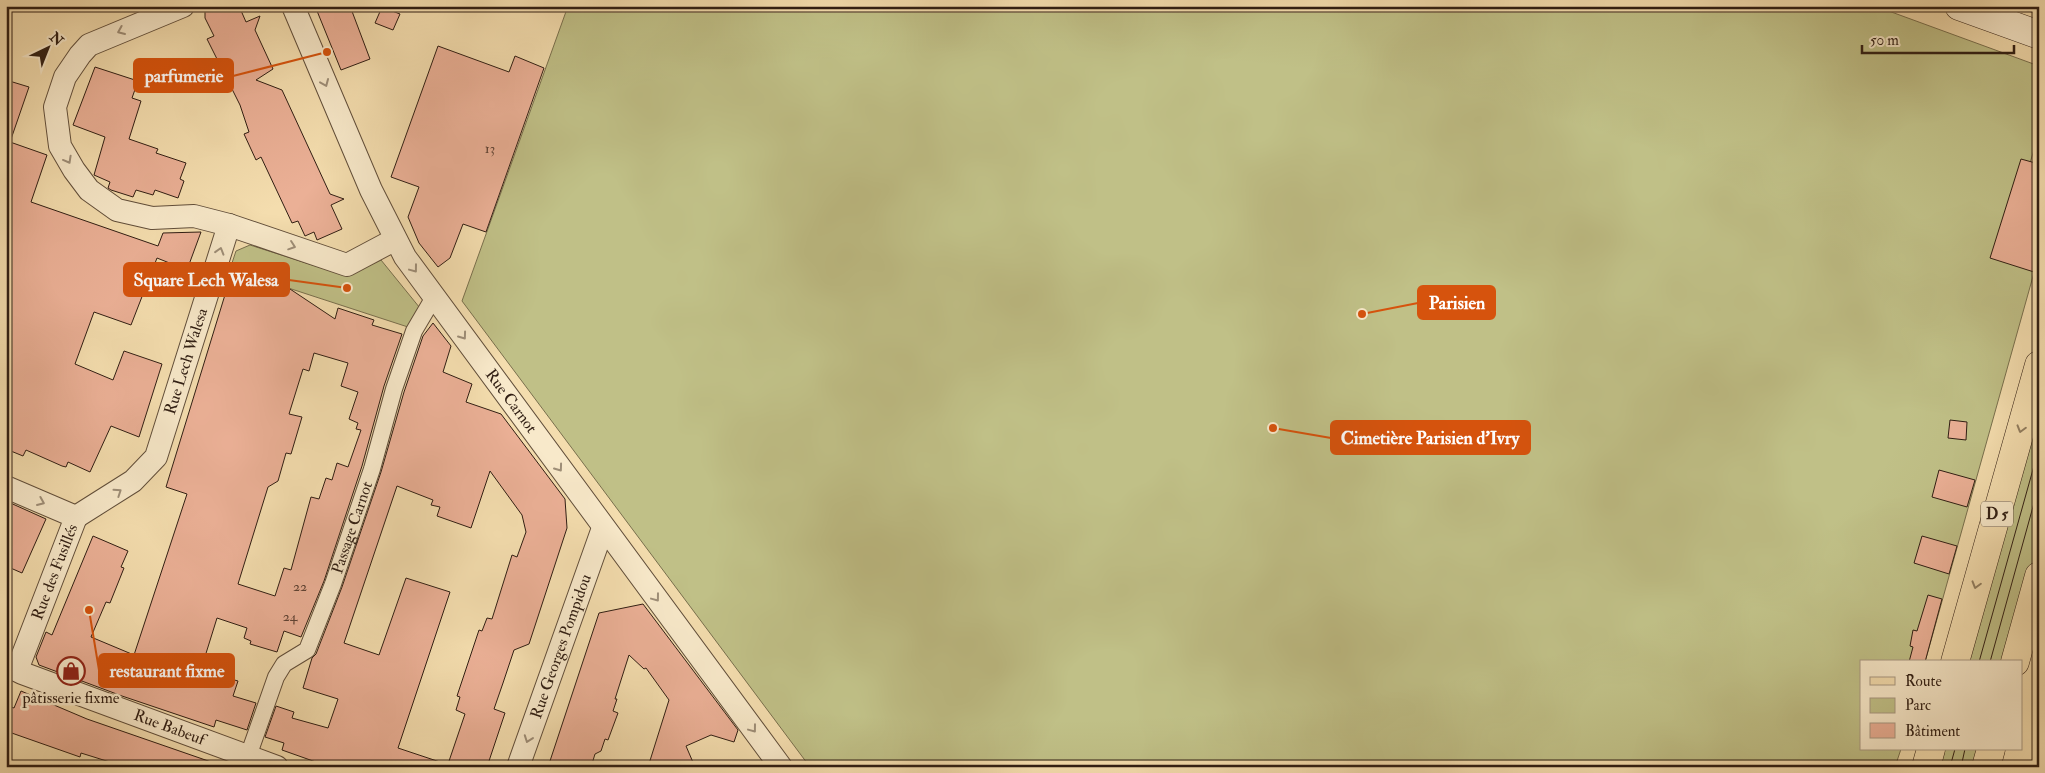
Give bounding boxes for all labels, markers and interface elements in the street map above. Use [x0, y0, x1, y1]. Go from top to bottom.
north arrow [22, 22, 72, 72]
scale bar [1862, 22, 2015, 54]
one-way arrow [117, 24, 126, 35]
text: N [45, 28, 67, 50]
text: 50 m [1870, 31, 1899, 50]
callout: parfumerie [134, 59, 233, 92]
text: parfumerie [144, 65, 224, 88]
one-way arrow [319, 78, 330, 87]
house number: 13 [485, 140, 495, 157]
one-way arrow [61, 154, 71, 163]
one-way arrow [287, 240, 295, 250]
one-way arrow [215, 248, 225, 256]
callout: Square Lech Walesa [124, 263, 289, 296]
one-way arrow [408, 263, 417, 273]
text: Square Lech Walesa [134, 269, 279, 292]
callout: Parisien [1418, 286, 1495, 319]
text: Parisien [1429, 292, 1486, 315]
street label: Rue Lech Walesa [160, 305, 212, 417]
one-way arrow [457, 330, 466, 340]
street label: Rue Carnot [481, 365, 542, 437]
callout: Cimetière Parisien d'Ivry [1331, 421, 1530, 454]
one-way arrow [2016, 424, 2026, 433]
text: Cimetière Parisien d'Ivry [1341, 427, 1520, 450]
one-way arrow [553, 462, 562, 471]
street label: Passage Carnot [327, 479, 377, 576]
one-way arrow [112, 489, 121, 498]
one-way arrow [36, 495, 45, 506]
road number: D 5 [1981, 502, 2013, 526]
street label: Rue des Fusillés [27, 521, 82, 623]
street label: Rue Georges Pompidou [526, 572, 596, 721]
house number: 22 [293, 578, 307, 595]
one-way arrow [1972, 581, 1982, 589]
one-way arrow [650, 592, 658, 601]
house number: 24 [283, 608, 299, 625]
callout: restaurant fixme [99, 654, 234, 687]
shop icon: pâtisserie fixme [56, 656, 86, 686]
text: restaurant fixme [108, 660, 225, 683]
legend [1860, 660, 2022, 750]
text: Route [1905, 672, 1942, 691]
place label: pâtisserie fixme [22, 688, 120, 709]
text: Parc [1905, 696, 1931, 715]
street label: Rue Babeuf [131, 705, 211, 751]
text: Bâtiment [1905, 722, 1960, 741]
one-way arrow [747, 723, 755, 732]
one-way arrow [524, 734, 534, 742]

